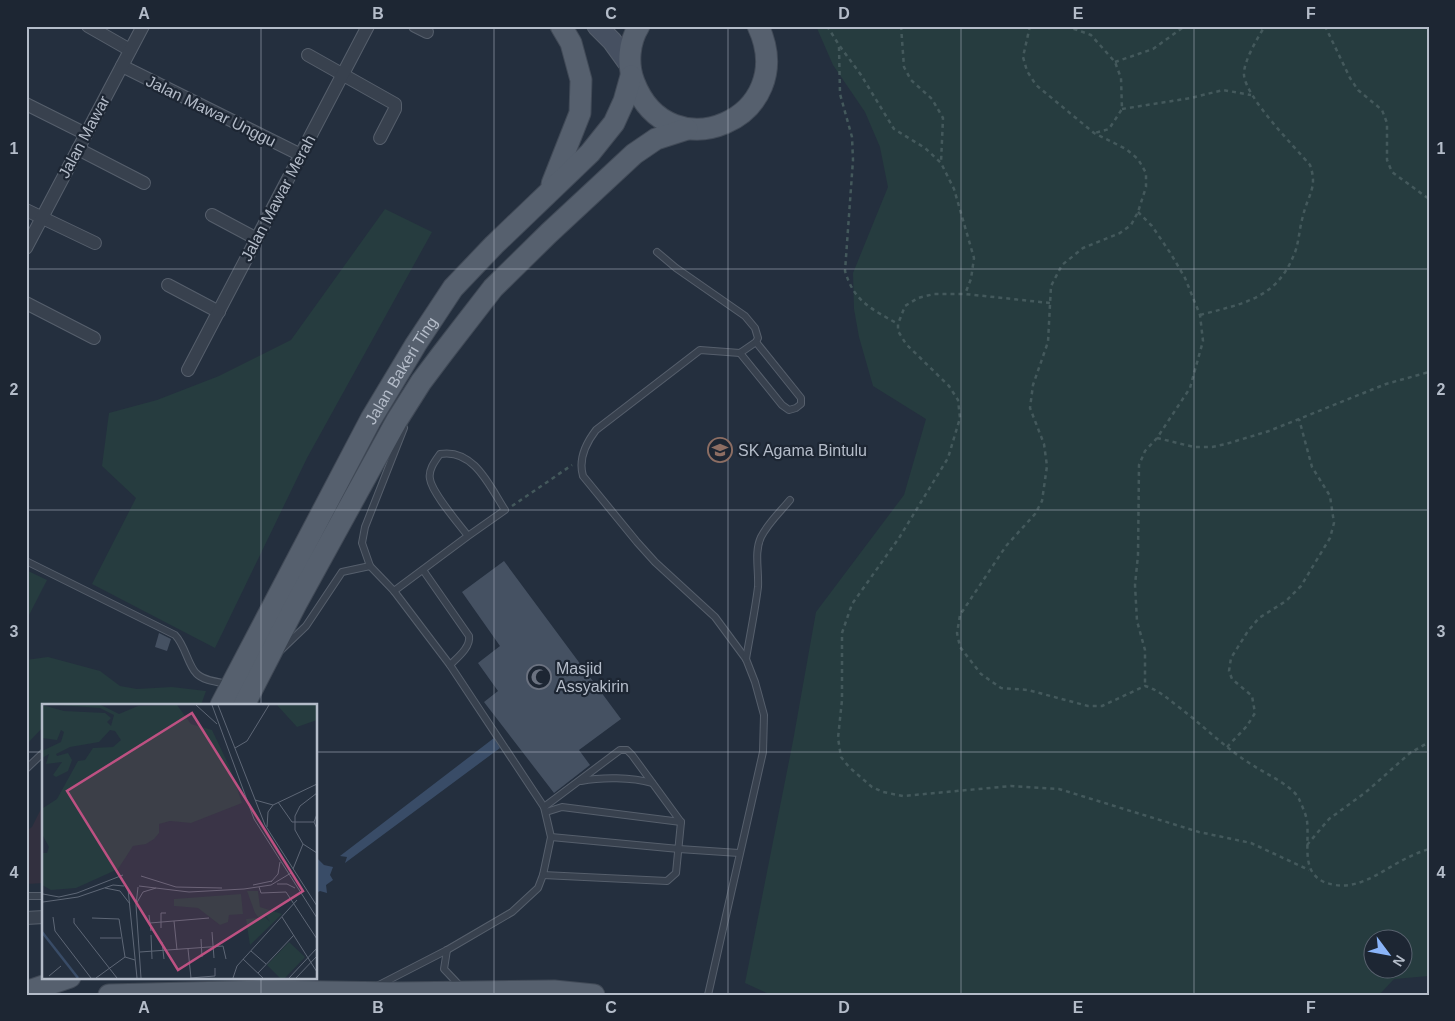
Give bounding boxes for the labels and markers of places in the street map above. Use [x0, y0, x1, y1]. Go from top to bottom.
school or university icon: SK Agama Bintulu [707, 437, 733, 463]
place label: SK Agama Bintulu [738, 442, 867, 459]
place label: Masjid Assyakirin [556, 660, 629, 695]
mosque icon: Masjid Assyakirin [526, 664, 552, 690]

